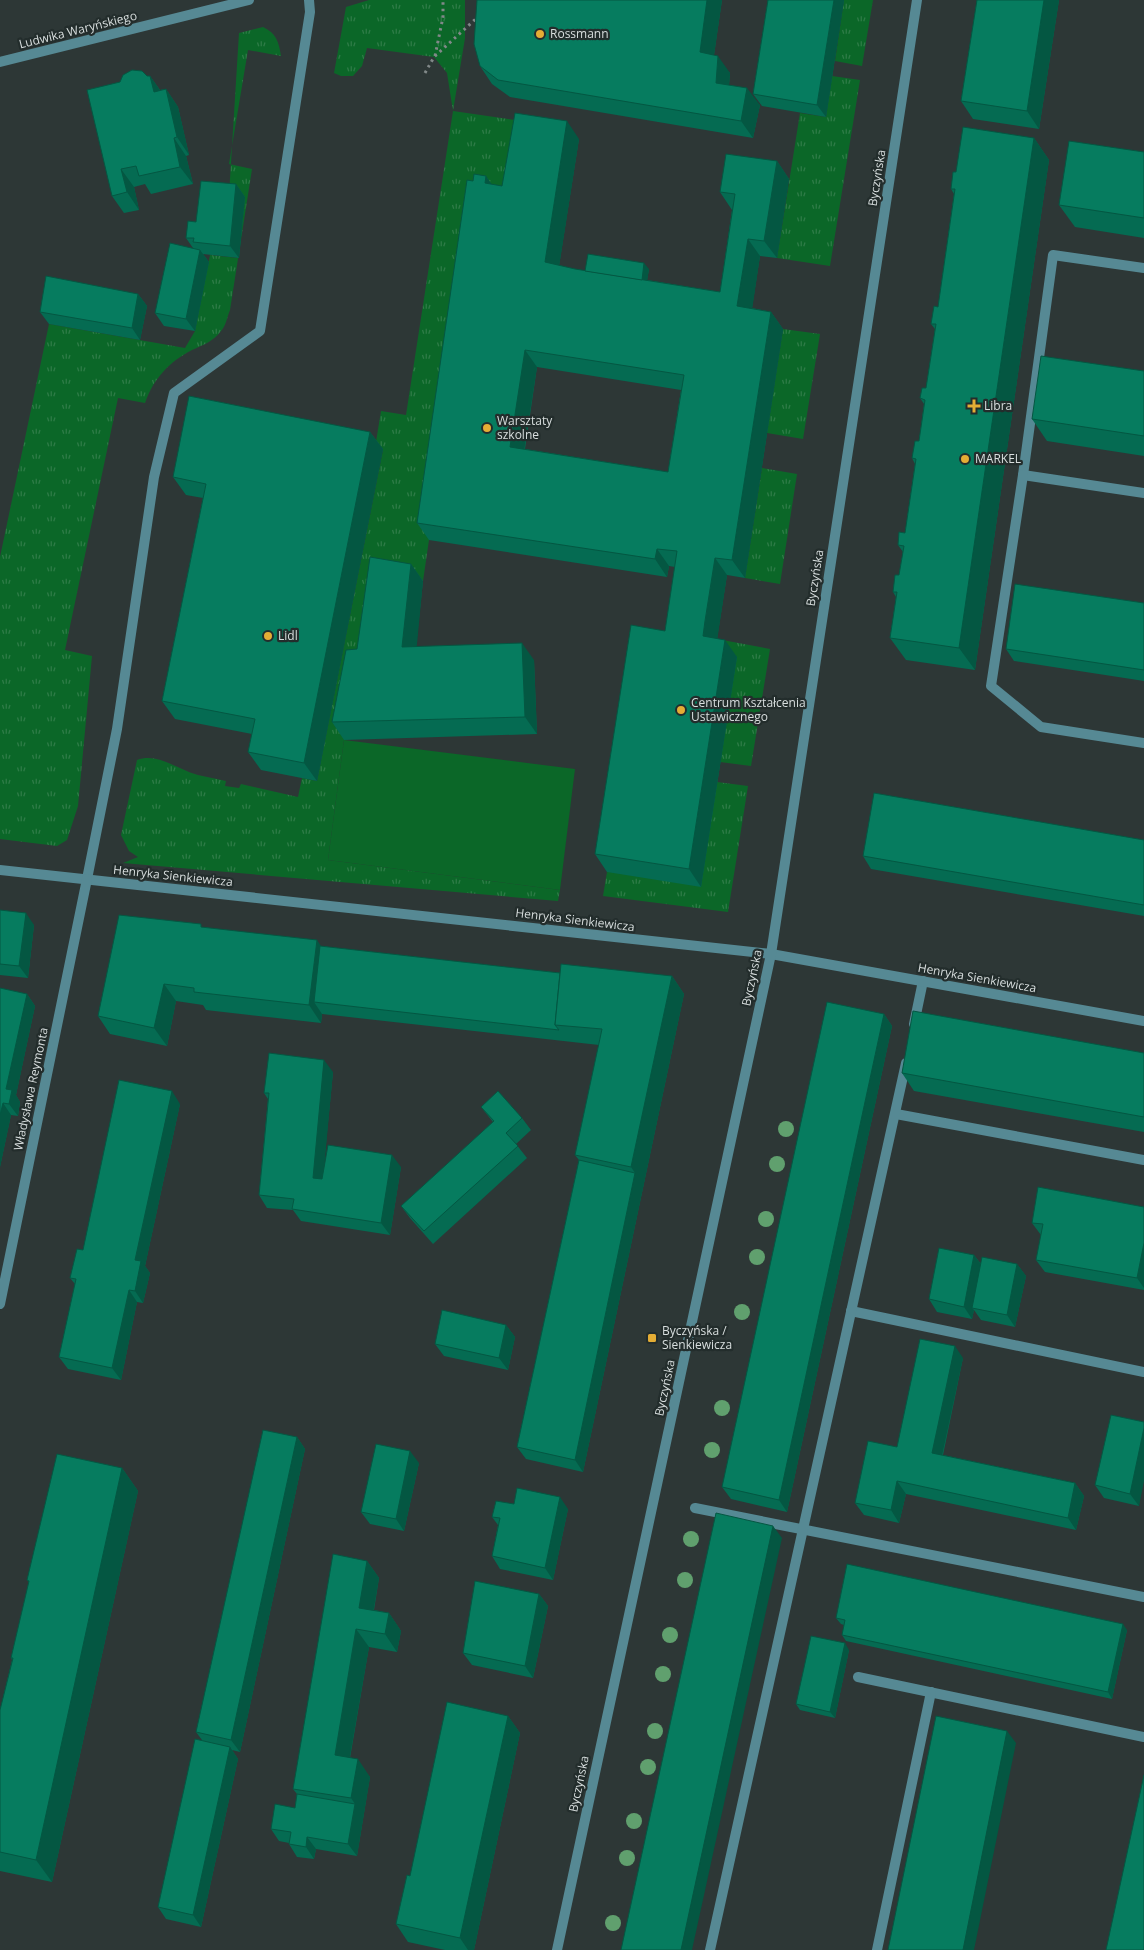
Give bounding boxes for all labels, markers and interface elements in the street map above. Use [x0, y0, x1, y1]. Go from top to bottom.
street label: Ludwika Waryńskiego [17, 7, 139, 52]
place label: Rossmann [550, 25, 609, 42]
marker: Rossmann [534, 28, 546, 40]
street label: Byczyńska [864, 148, 889, 208]
place label: Libra [984, 397, 1012, 414]
marker: Libra [968, 400, 980, 412]
place label: Warsztaty szkolne [497, 412, 553, 443]
marker: Warsztaty szkolne [481, 422, 493, 434]
place label: MARKEL [975, 450, 1021, 467]
marker: MARKEL [959, 453, 971, 465]
street label: Byczyńska [802, 548, 827, 608]
place label: Lidl [278, 627, 298, 644]
marker: Lidl [262, 630, 274, 642]
place label: Centrum Kształcenia Ustawicznego [691, 694, 806, 725]
marker: Centrum Kształcenia Ustawicznego [675, 704, 687, 716]
street label: Henryka Sienkiewicza [112, 861, 234, 890]
street label: Henryka Sienkiewicza [514, 904, 636, 935]
street label: Byczyńska [737, 948, 766, 1008]
street label: Henryka Sienkiewicza [916, 959, 1038, 996]
street label: Władysława Reymonta [9, 1026, 52, 1152]
place label: Byczyńska / Sienkiewicza [662, 1322, 732, 1353]
marker: Byczyńska / Sienkiewicza [646, 1332, 658, 1344]
street label: Byczyńska [650, 1358, 679, 1418]
street label: Byczyńska [564, 1754, 593, 1814]

